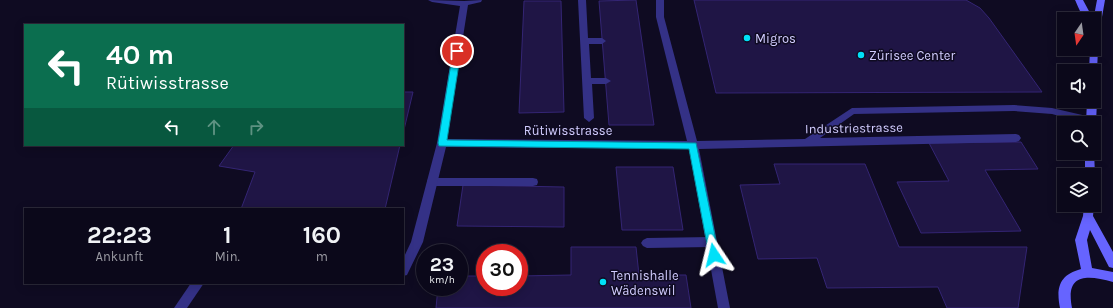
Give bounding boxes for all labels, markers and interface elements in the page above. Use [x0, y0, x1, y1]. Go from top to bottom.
north arrow [1057, 12, 1101, 56]
map controls [1057, 12, 1101, 212]
place label: Migros [755, 31, 796, 46]
marker: Migros [742, 33, 752, 43]
pin [440, 34, 474, 68]
text: 40 m [106, 38, 174, 71]
icon: left [40, 40, 92, 92]
icon: arrive [446, 40, 468, 62]
place label: Zürisee Center [869, 48, 955, 63]
marker: Zürisee Center [856, 50, 866, 60]
button: sound [1057, 64, 1101, 108]
text: Rütiwisstrasse [106, 72, 229, 94]
icon: left [161, 116, 183, 138]
icon: ahead [203, 116, 225, 138]
icon: right [245, 116, 267, 138]
button: search [1057, 116, 1101, 160]
street label: Industriestrasse [805, 120, 903, 136]
street label: Rütiwisstrasse [524, 123, 613, 138]
button: layers [1057, 168, 1101, 212]
text: 22:23 [87, 221, 152, 249]
text: 1 [223, 221, 232, 249]
text: 160 [303, 221, 341, 249]
position arrow [693, 234, 735, 276]
speed limit sign: 30 [476, 244, 528, 296]
text: Ankunft [96, 249, 143, 264]
text: Min. [215, 249, 240, 264]
text: m [316, 249, 328, 264]
text: 23 [430, 253, 454, 276]
place label: Tennishalle Wädenswil [611, 268, 679, 298]
text: km/h [429, 274, 455, 286]
marker: Tennishalle Wädenswil [598, 277, 608, 287]

